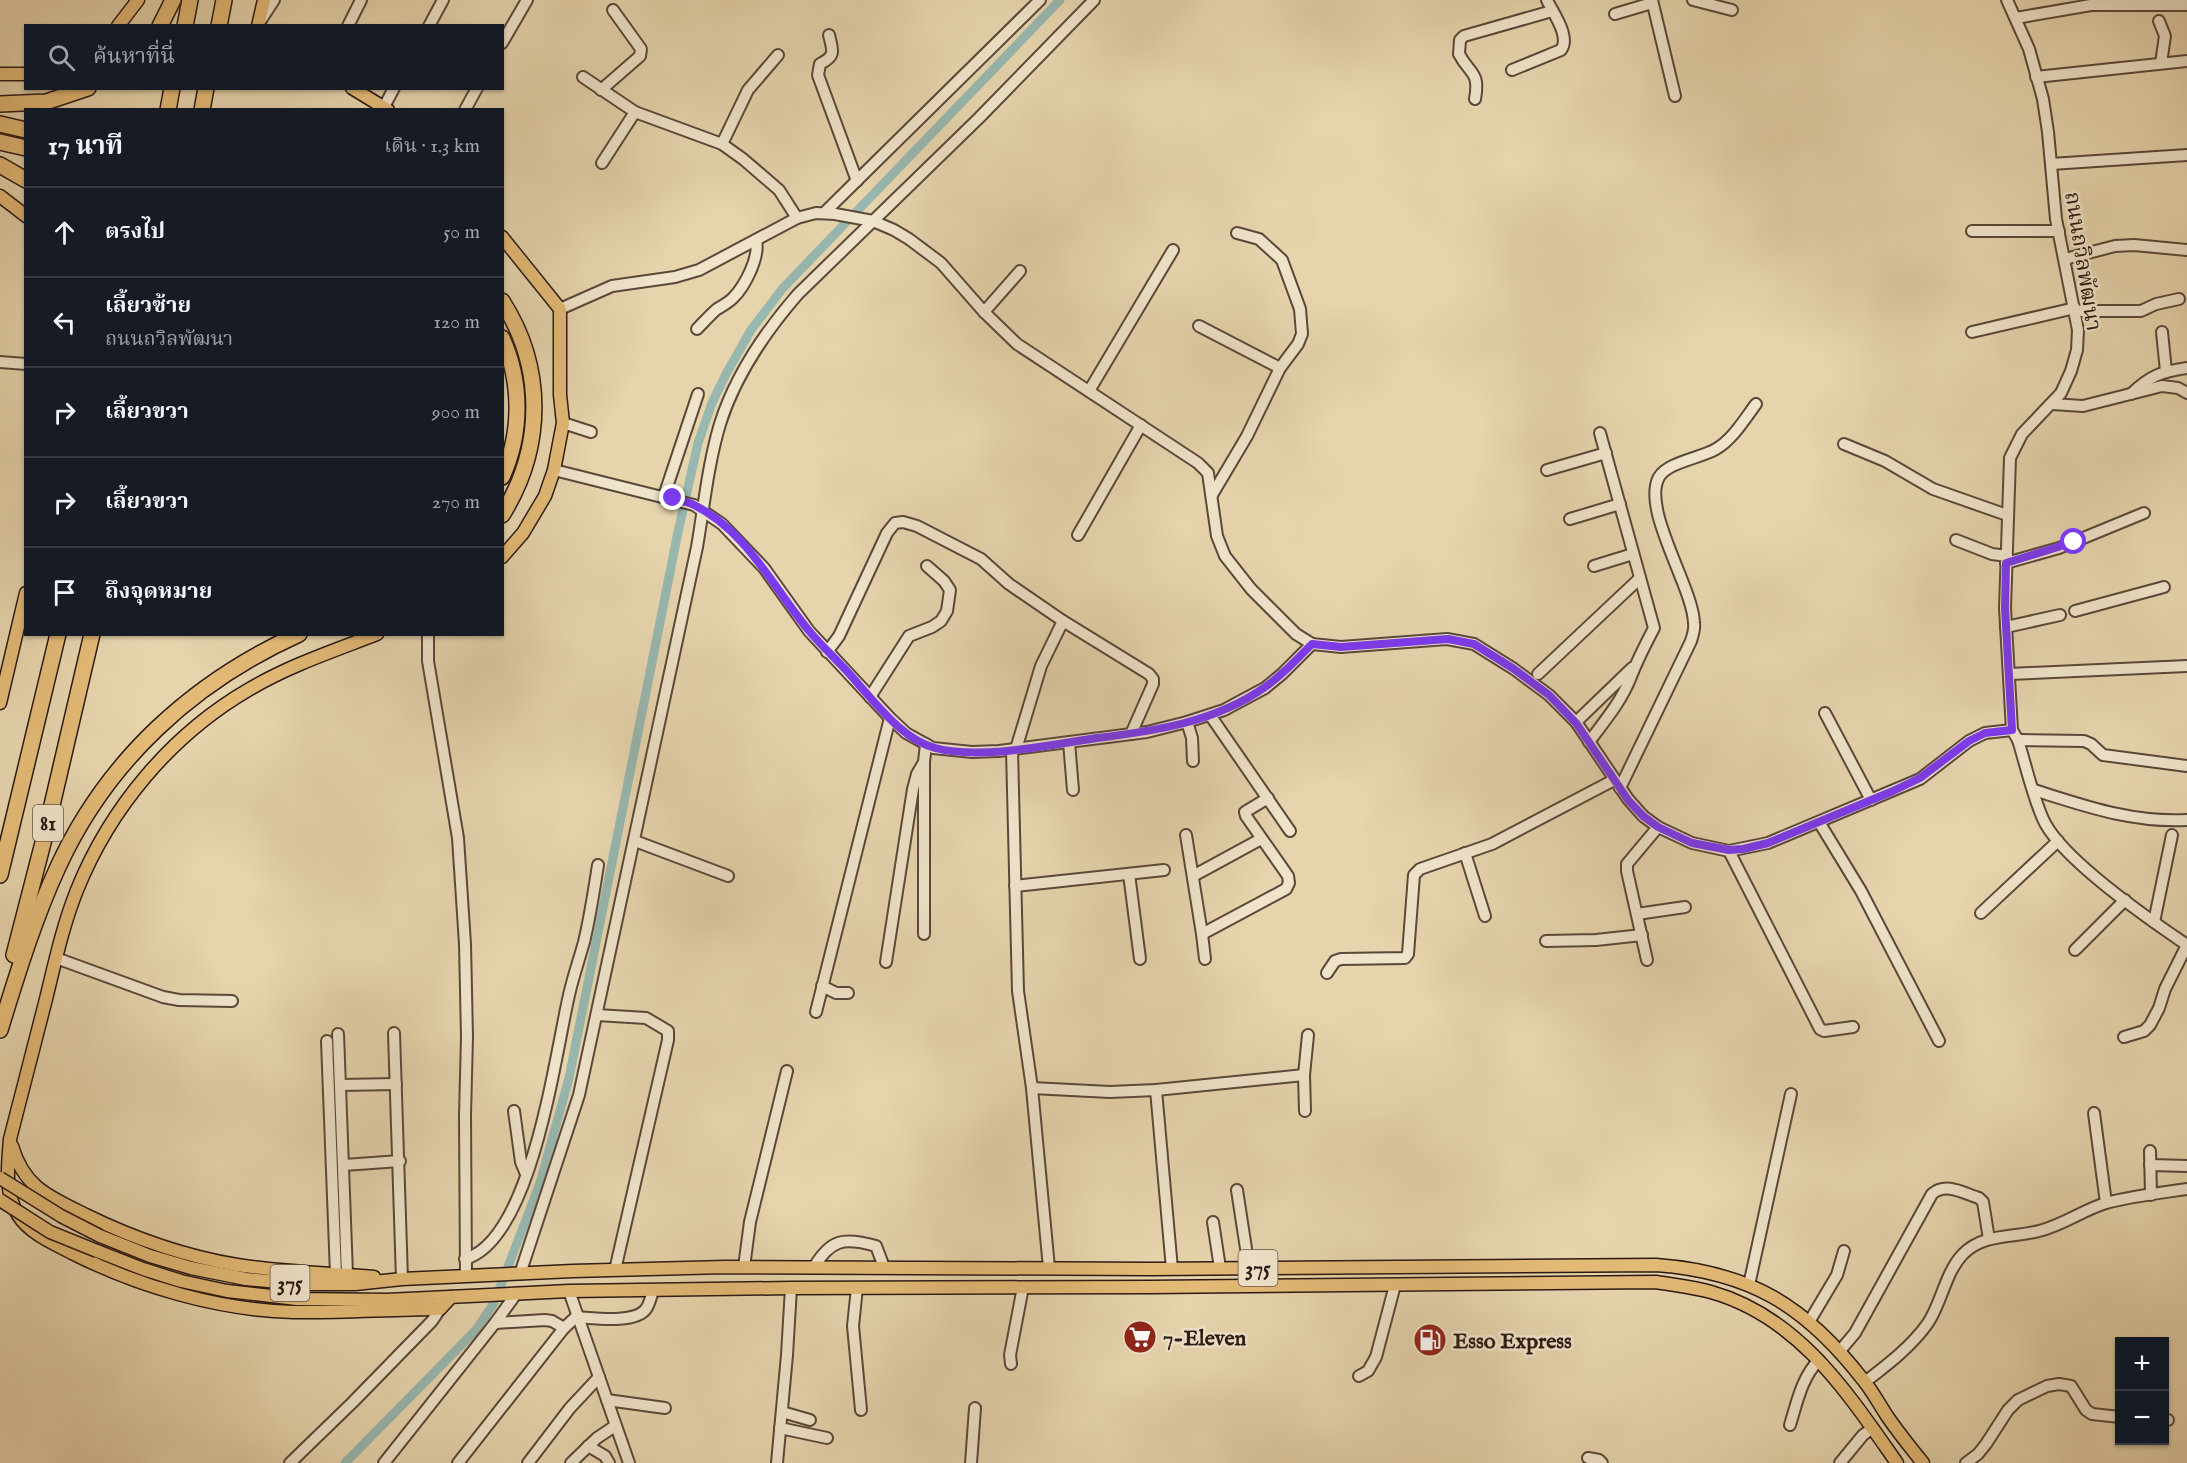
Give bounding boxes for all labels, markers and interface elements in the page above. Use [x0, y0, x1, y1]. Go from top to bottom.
search box [24, 24, 504, 90]
icon: search [45, 41, 78, 74]
text: ค้นหาที่นี่ [93, 43, 175, 71]
text: 17 นาที [48, 130, 123, 163]
text: เดิน · 1.3 km [384, 134, 480, 159]
street label: ถนนถวิลพัฒนา [2057, 190, 2107, 333]
icon: ahead [48, 216, 81, 249]
text: ตรงไป [105, 218, 165, 246]
text: 50 m [443, 220, 480, 245]
text: เลี้ยวซ้าย [105, 292, 191, 320]
icon: left [48, 306, 81, 339]
text: 120 m [434, 310, 480, 335]
text: ถนนถวิลพัฒนา [105, 327, 233, 352]
icon: right [48, 396, 81, 429]
text: เลี้ยวขวา [105, 398, 189, 426]
text: 900 m [432, 400, 480, 425]
route end [659, 484, 685, 510]
icon: right [48, 486, 81, 519]
text: เลี้ยวขวา [105, 488, 189, 516]
text: 270 m [432, 490, 480, 515]
route start [2060, 528, 2086, 554]
icon: arrive [48, 576, 81, 609]
text: ถึงจุดหมาย [105, 578, 212, 606]
road number: 81 [33, 805, 63, 841]
road number: 375 [1238, 1250, 1278, 1286]
road number: 375 [270, 1265, 310, 1301]
supermarket icon: 7-Eleven [1122, 1319, 1158, 1355]
fuel station icon: Esso Express [1412, 1322, 1448, 1358]
place label: 7-Eleven [1163, 1325, 1247, 1353]
place label: Esso Express [1453, 1328, 1572, 1356]
map controls [2115, 1337, 2169, 1445]
button: + [2115, 1337, 2169, 1391]
button: − [2115, 1391, 2169, 1445]

